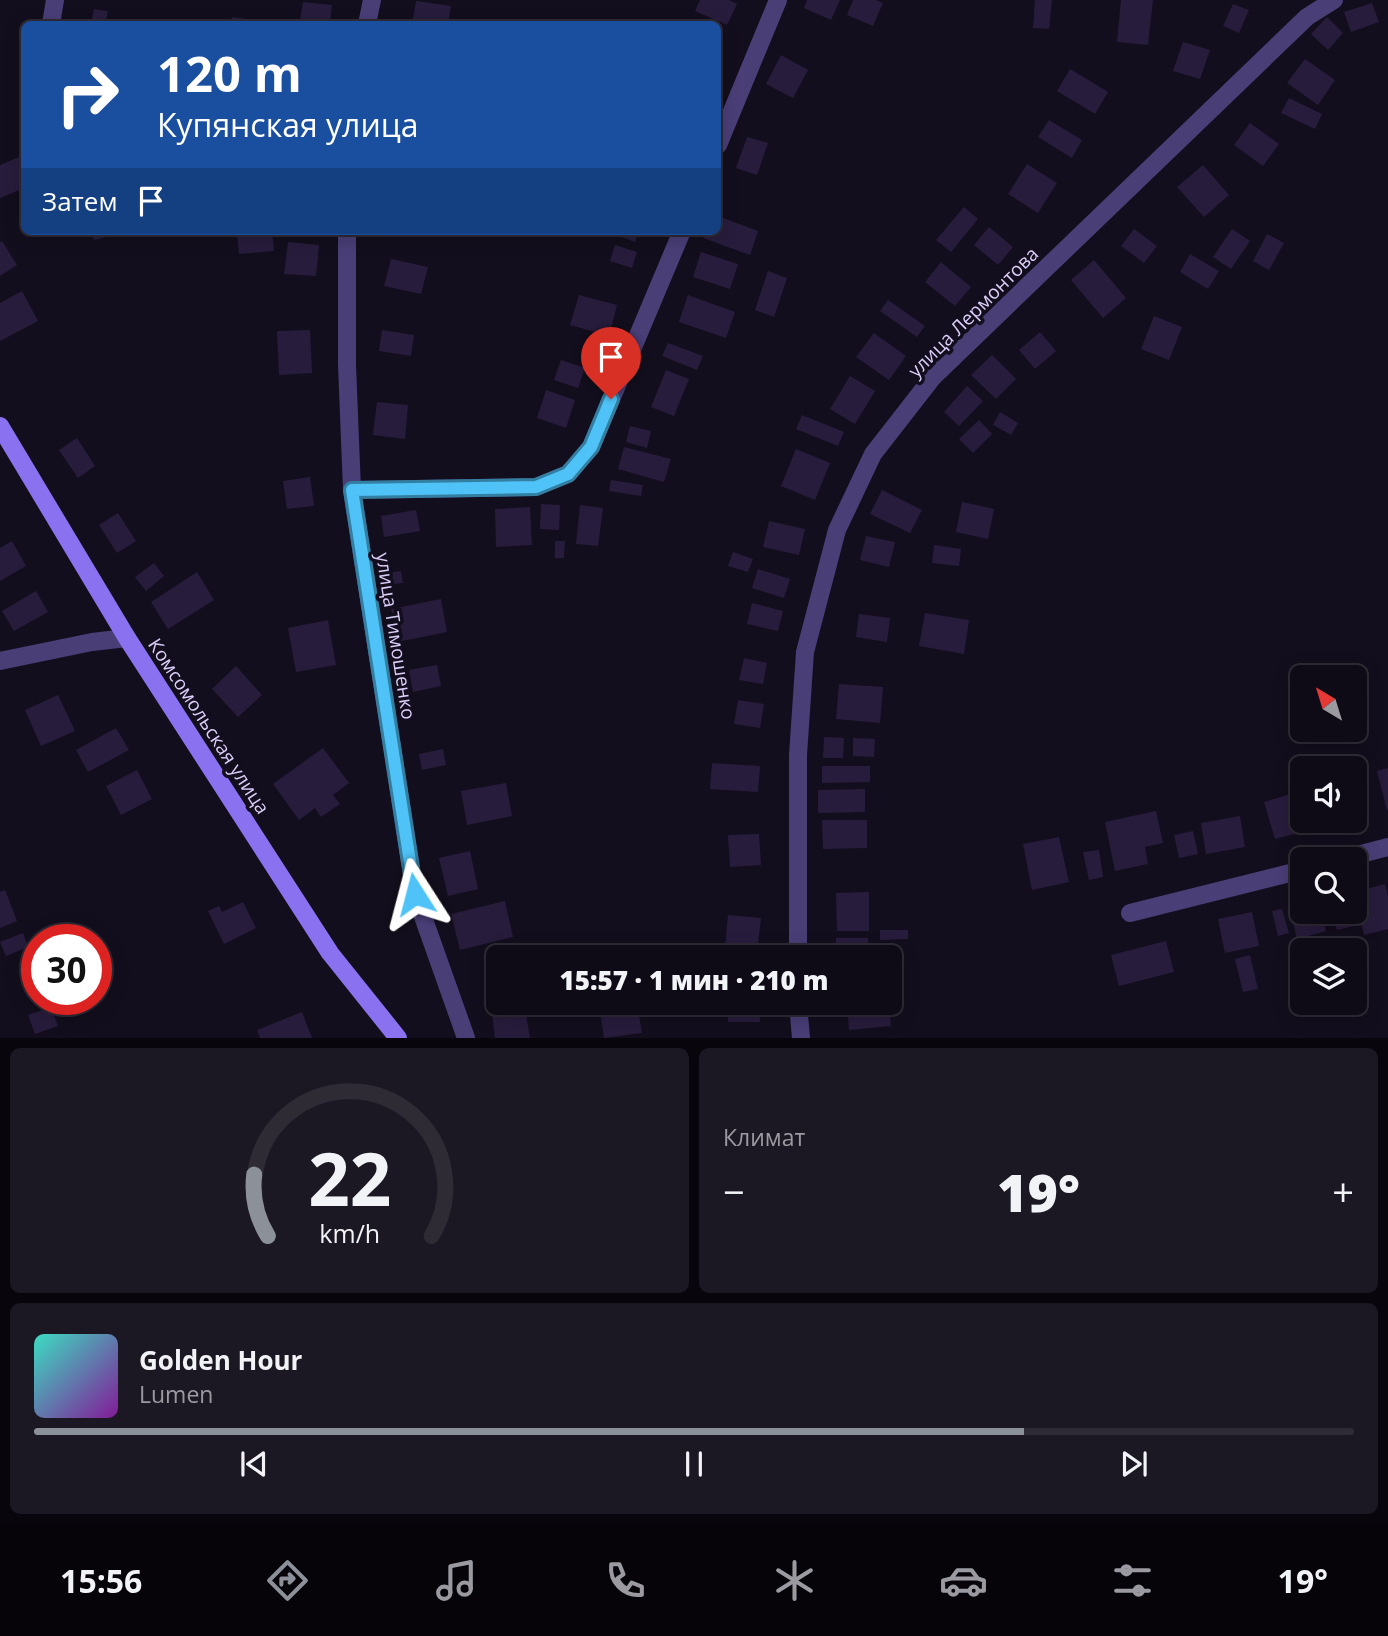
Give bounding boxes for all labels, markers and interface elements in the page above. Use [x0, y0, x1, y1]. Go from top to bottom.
text: 120 m [157, 40, 302, 106]
icon: right [42, 49, 133, 140]
text: Купянская улица [157, 103, 419, 146]
icon: arrive [132, 182, 170, 220]
text: Затем [42, 183, 118, 219]
street label: улица Лермонтова [902, 241, 1044, 383]
pin [581, 327, 641, 399]
icon: arrive [592, 338, 630, 376]
street label: улица Тимошенко [370, 551, 422, 721]
street label: Комсомольская улица [142, 633, 276, 819]
north arrow [1290, 665, 1367, 742]
map controls [1290, 665, 1367, 1015]
button: sound [1290, 756, 1367, 833]
button: search [1290, 847, 1367, 924]
position arrow [378, 857, 452, 931]
speed limit sign: 30 [21, 924, 112, 1015]
button: layers [1290, 938, 1367, 1015]
text: 15:57 · 1 мин · 210 m [559, 962, 829, 998]
text: Климат [723, 1121, 805, 1153]
text: 22 [308, 1129, 391, 1228]
text: 19° [997, 1156, 1080, 1227]
text: − [723, 1165, 745, 1217]
text: + [1332, 1165, 1354, 1217]
text: km/h [319, 1216, 380, 1250]
text: Golden Hour [139, 1342, 302, 1378]
text: Lumen [139, 1378, 213, 1410]
icon: previous [235, 1445, 273, 1483]
icon: pause [675, 1445, 713, 1483]
icon: next [1115, 1445, 1153, 1483]
icon: directions [263, 1556, 312, 1605]
icon: music [432, 1556, 481, 1605]
icon: phone [601, 1556, 650, 1605]
icon: climate [770, 1556, 819, 1605]
icon: car [939, 1556, 988, 1605]
icon: filters [1108, 1556, 1157, 1605]
text: 15:56 [60, 1559, 142, 1602]
text: 19° [1278, 1559, 1328, 1602]

